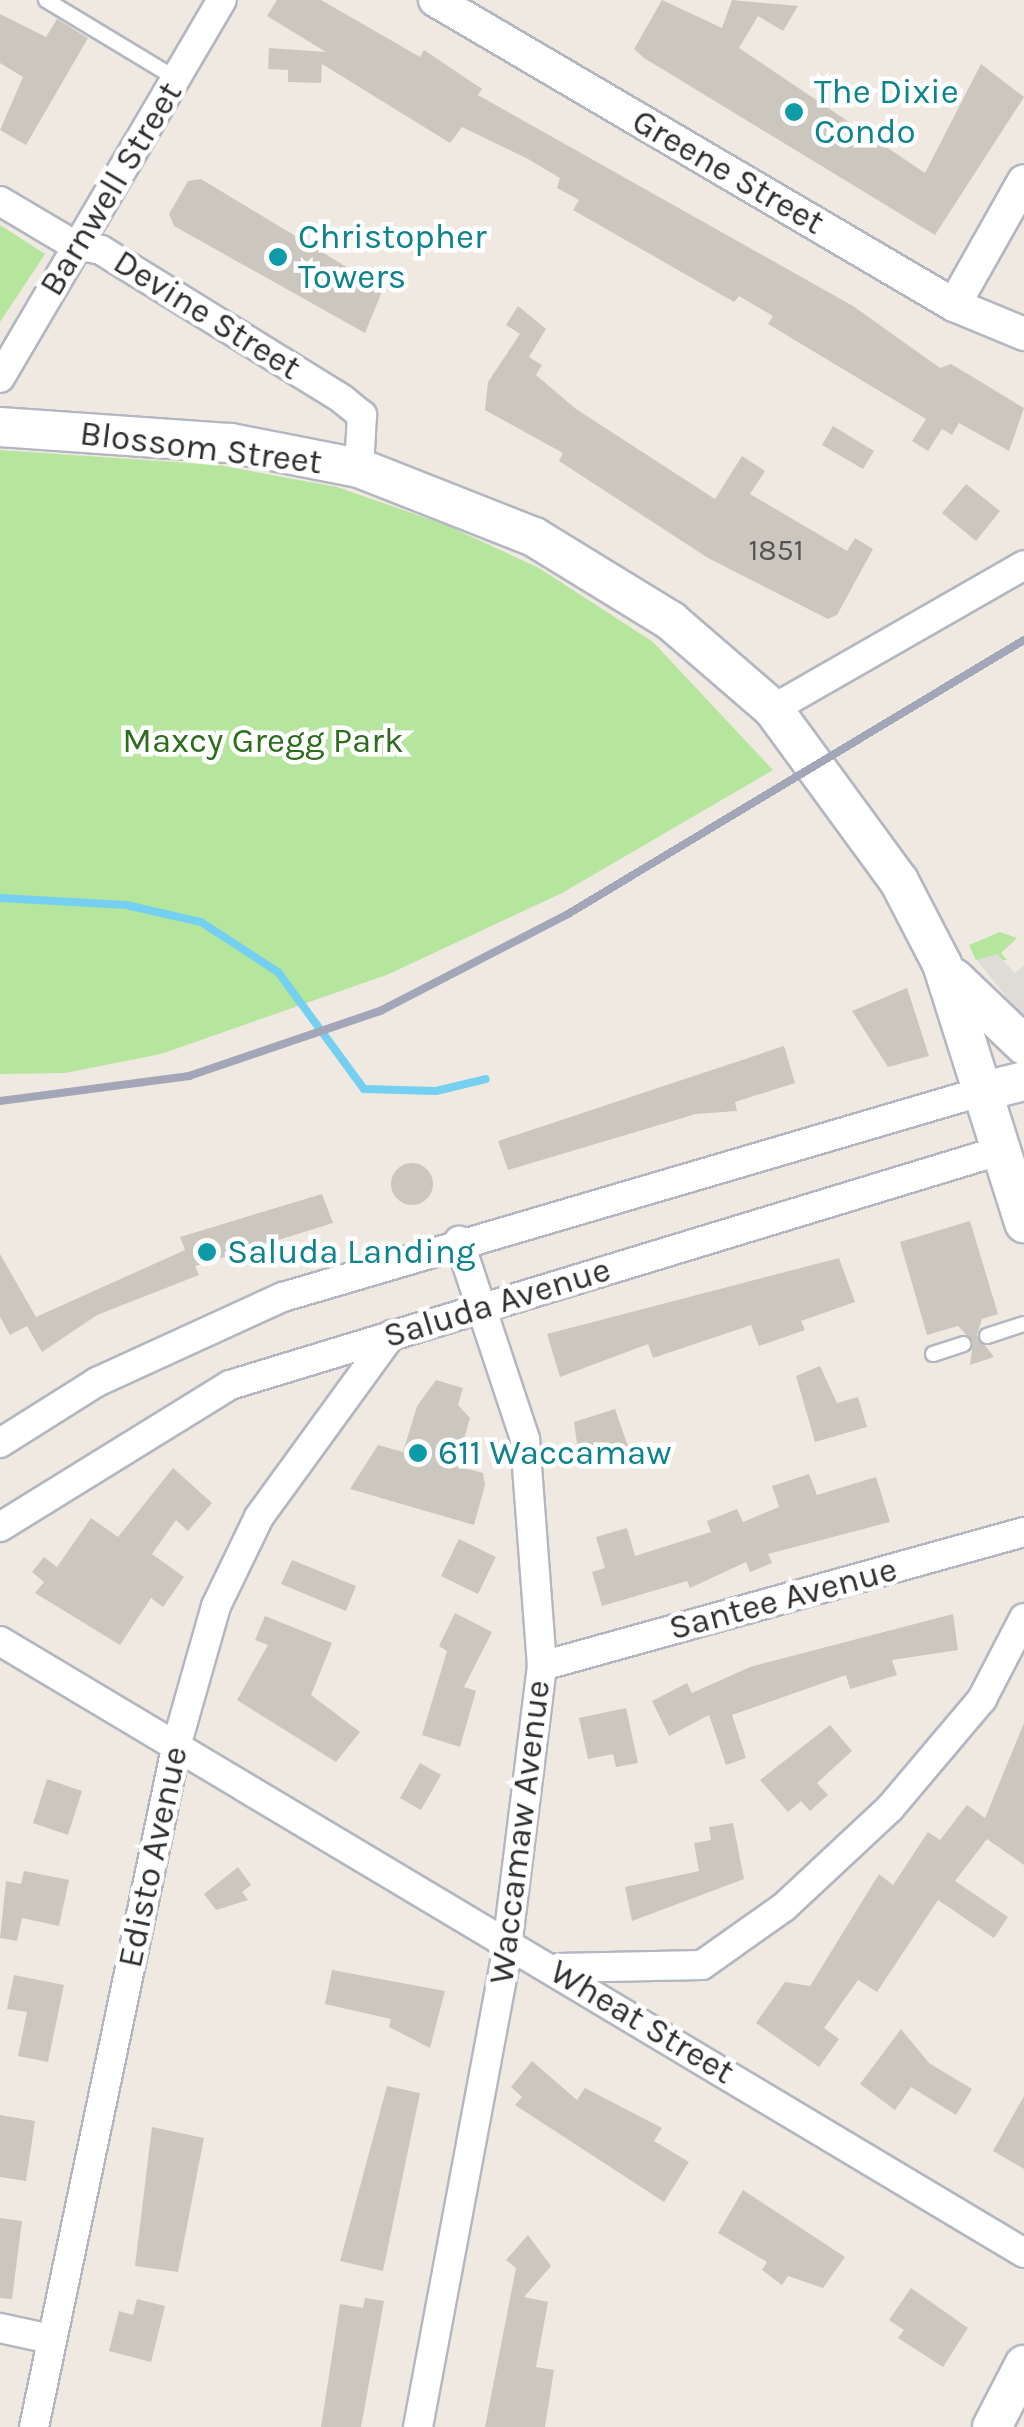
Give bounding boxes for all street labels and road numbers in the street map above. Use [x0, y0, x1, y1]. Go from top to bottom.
street label: Barnwell Street [31, 74, 191, 304]
street label: Greene Street [625, 100, 831, 244]
street label: Devine Street [106, 241, 308, 389]
street label: Blossom Street [77, 412, 325, 484]
street label: Saluda Avenue [379, 1249, 615, 1357]
street label: Santee Avenue [664, 1548, 902, 1650]
street label: Waccamaw Avenue [481, 1678, 559, 1986]
street label: Edisto Avenue [109, 1743, 197, 1971]
street label: Wheat Street [542, 1951, 742, 2093]

